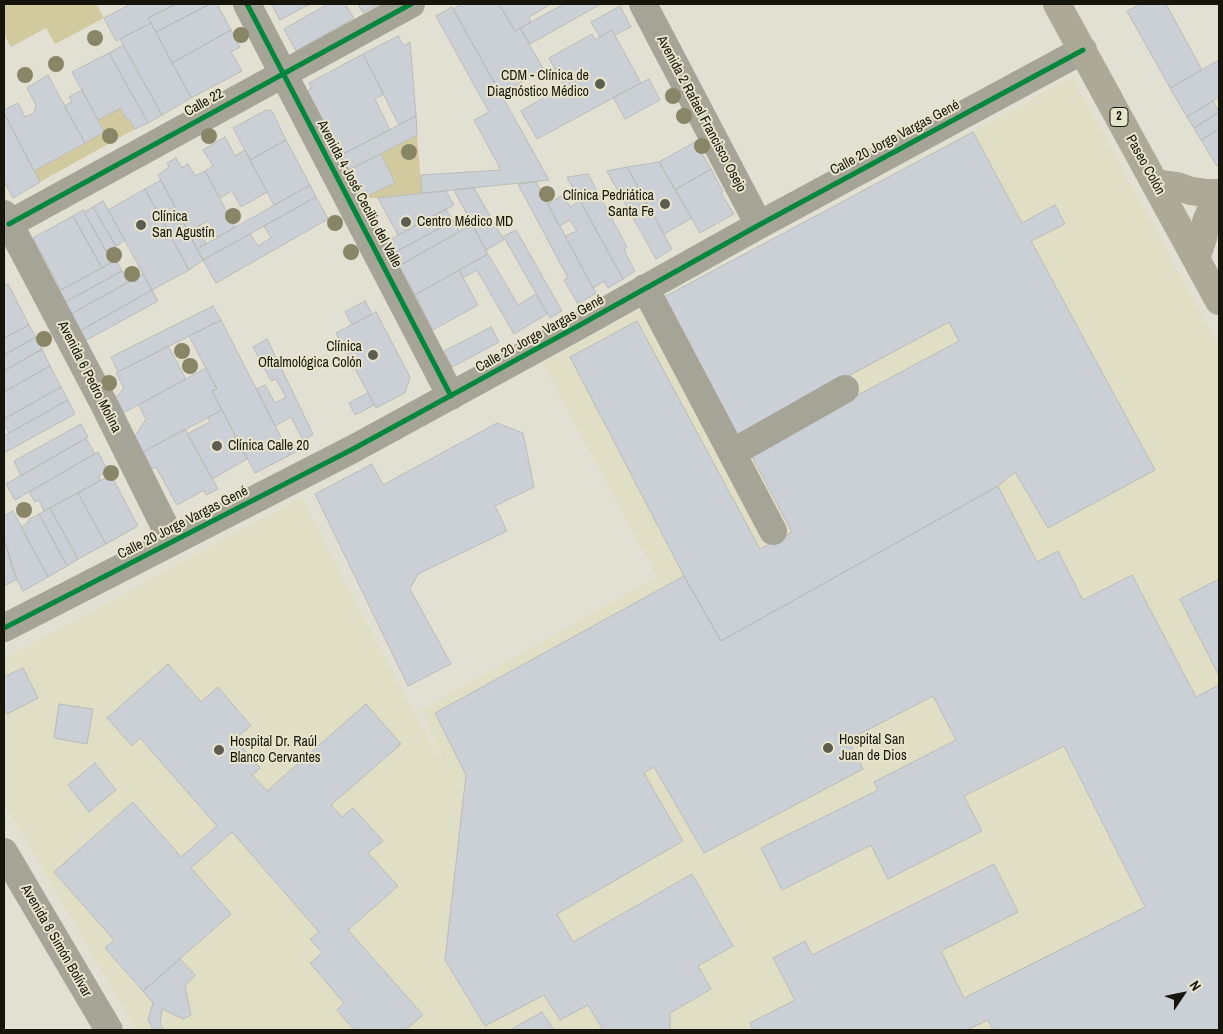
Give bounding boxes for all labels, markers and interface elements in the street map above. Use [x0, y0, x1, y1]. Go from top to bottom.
street label: Avenida 2 Rafael Francisco Osejo [653, 33, 749, 195]
place label: CDM - Clínica de Diagnóstico Médico [487, 68, 589, 100]
marker: CDM - Clínica de Diagnóstico Médico [593, 77, 607, 91]
street label: Calle 22 [182, 85, 226, 121]
street label: Calle 20 Jorge Vargas Gené [827, 97, 963, 179]
road number: 2 [1110, 108, 1128, 126]
street label: Avenida 4 José Cecilio del Valle [313, 118, 405, 270]
street label: Paseo Colón [1122, 132, 1168, 198]
place label: Clínica Pedriática Santa Fe [563, 188, 654, 220]
marker: Clínica Pedriática Santa Fe [658, 197, 672, 211]
place label: Clínica San Agustín [152, 209, 215, 242]
place label: Centro Médico MD [417, 214, 513, 230]
marker: Centro Médico MD [399, 215, 413, 229]
marker: Clínica San Agustín [134, 218, 148, 232]
street label: Calle 20 Jorge Vargas Gené [473, 292, 607, 376]
street label: Avenida 6 Pedro Molina [54, 318, 124, 436]
place label: Clínica Oftalmológica Colón [258, 339, 362, 372]
marker: Clínica Oftalmológica Colón [366, 348, 380, 362]
place label: Clínica Calle 20 [228, 438, 309, 454]
marker: Clínica Calle 20 [210, 439, 224, 453]
street label: Calle 20 Jorge Vargas Gené [115, 483, 251, 563]
place label: Hospital San Juan de Dios [839, 732, 907, 764]
place label: Hospital Dr. Raúl Blanco Cervantes [230, 734, 321, 766]
marker: Hospital San Juan de Dios [821, 741, 835, 755]
marker: Hospital Dr. Raúl Blanco Cervantes [212, 743, 226, 757]
street label: Avenida 8 Simón Bolívar [17, 882, 95, 1000]
north arrow [1158, 969, 1208, 1019]
text: N [1186, 977, 1205, 994]

